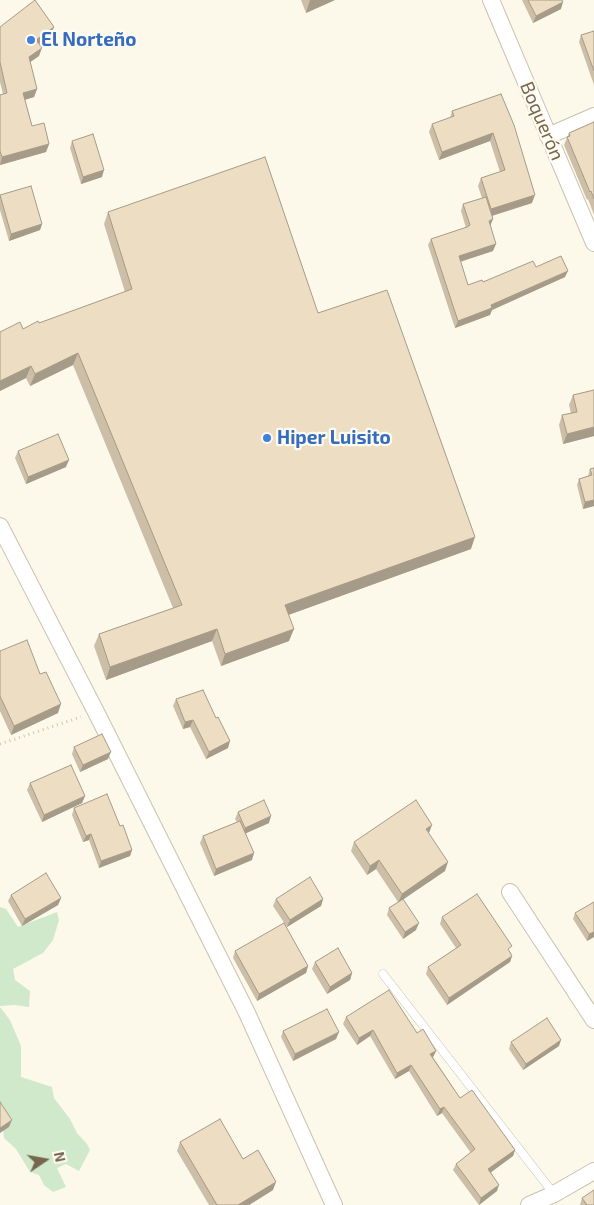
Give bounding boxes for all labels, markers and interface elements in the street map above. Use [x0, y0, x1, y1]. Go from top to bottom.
place label: El Norteño [41, 29, 136, 51]
marker: El Norteño [25, 34, 37, 46]
street label: Boquerón [515, 78, 569, 164]
place label: Hiper Luisito [277, 427, 391, 449]
marker: Hiper Luisito [261, 432, 273, 444]
north arrow [20, 1135, 70, 1185]
text: N [51, 1150, 70, 1163]

